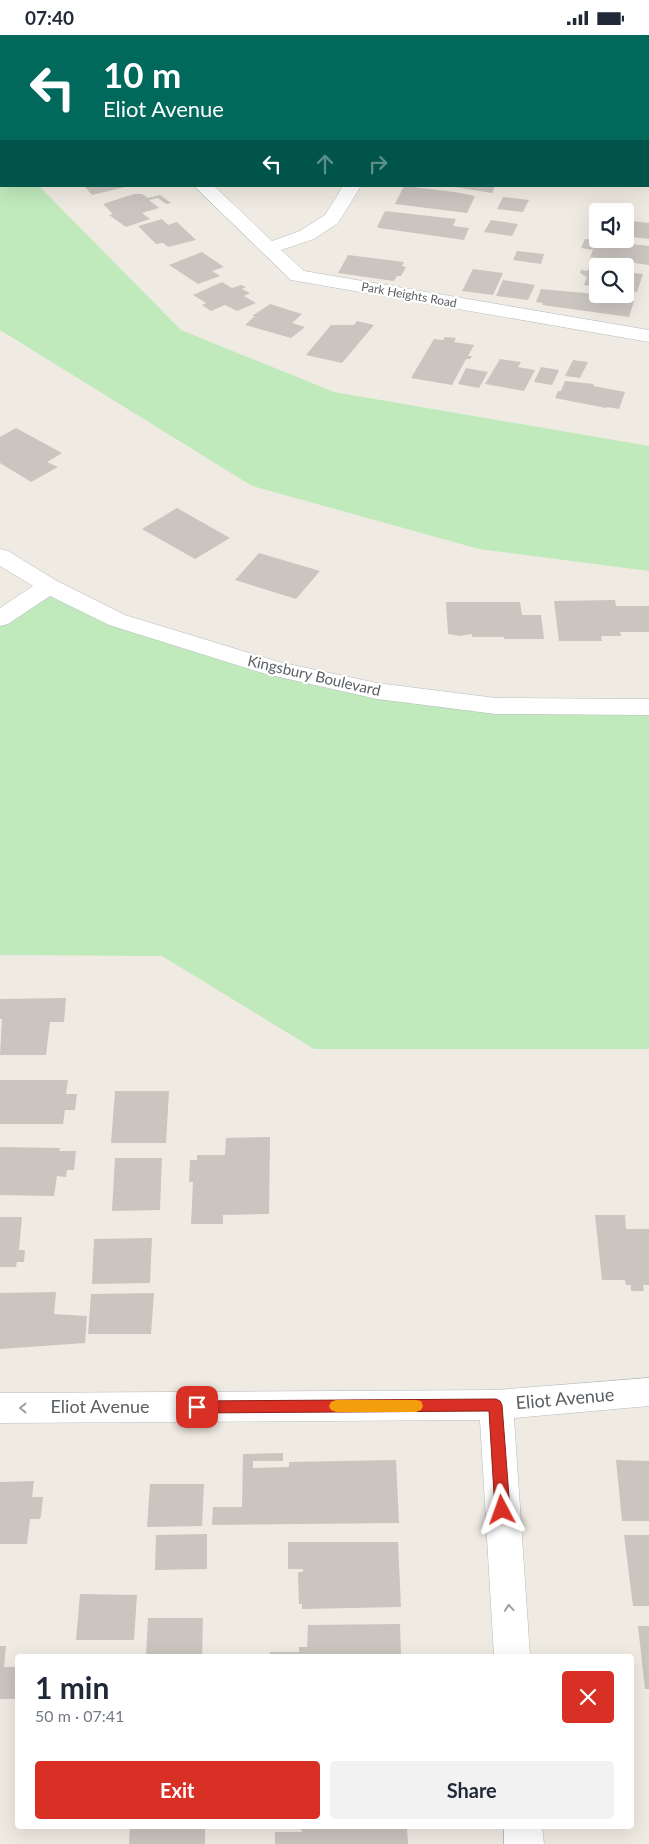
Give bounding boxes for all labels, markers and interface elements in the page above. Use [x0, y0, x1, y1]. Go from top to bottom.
text: 07:40 [25, 6, 74, 29]
text: 10 m [103, 53, 181, 95]
icon: left [20, 55, 85, 120]
text: Eliot Avenue [103, 95, 224, 122]
icon: left [258, 150, 286, 178]
icon: ahead [311, 150, 339, 178]
icon: right [364, 150, 392, 178]
map controls [589, 203, 634, 303]
button: sound [589, 203, 634, 248]
button: search [589, 258, 634, 303]
street label: Park Heights Road [360, 279, 458, 310]
street label: Kingsbury Boulevard [246, 651, 382, 699]
street label: Eliot Avenue [515, 1383, 615, 1413]
pin [176, 1386, 218, 1428]
icon: arrive [183, 1393, 211, 1421]
street label: Eliot Avenue [51, 1395, 149, 1417]
one-way arrow [19, 1403, 27, 1413]
position arrow [475, 1483, 527, 1535]
one-way arrow [503, 1603, 514, 1611]
text: 1 min [35, 1669, 109, 1705]
button: close [562, 1671, 614, 1723]
text: 50 m · 07:41 [35, 1706, 124, 1725]
button: Exit [35, 1761, 320, 1819]
button: Share [330, 1761, 614, 1819]

